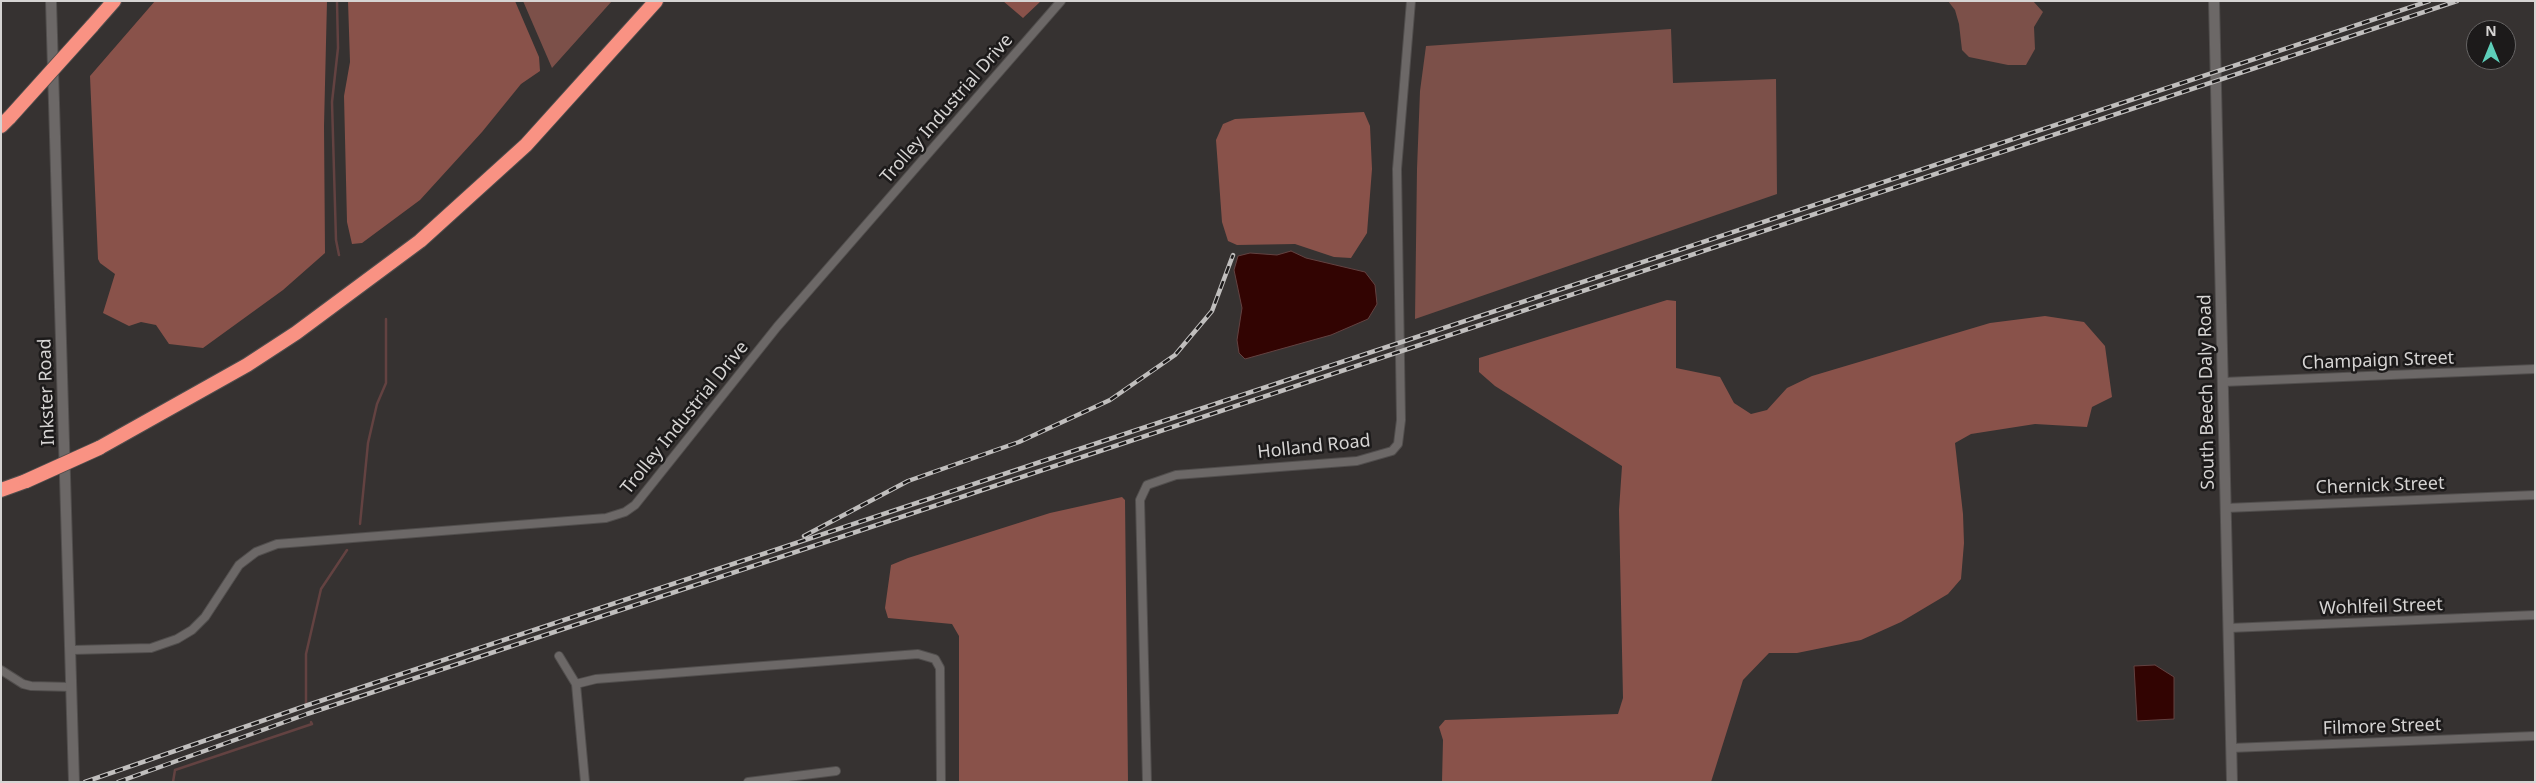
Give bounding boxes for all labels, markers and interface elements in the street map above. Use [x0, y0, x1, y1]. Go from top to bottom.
north arrow [2466, 20, 2516, 70]
text: N [2485, 21, 2497, 40]
street label: Trolley Industrial Drive [876, 30, 1018, 188]
street label: South Beech Daly Road [2194, 294, 2220, 490]
street label: Trolley Industrial Drive [617, 337, 753, 499]
street label: Inkster Road [34, 338, 60, 446]
street label: Champaign Street [2301, 348, 2455, 374]
street label: Holland Road [1256, 430, 1372, 464]
street label: Chernick Street [2315, 473, 2445, 499]
street label: Wohlfeil Street [2319, 594, 2443, 620]
street label: Filmore Street [2322, 714, 2442, 740]

